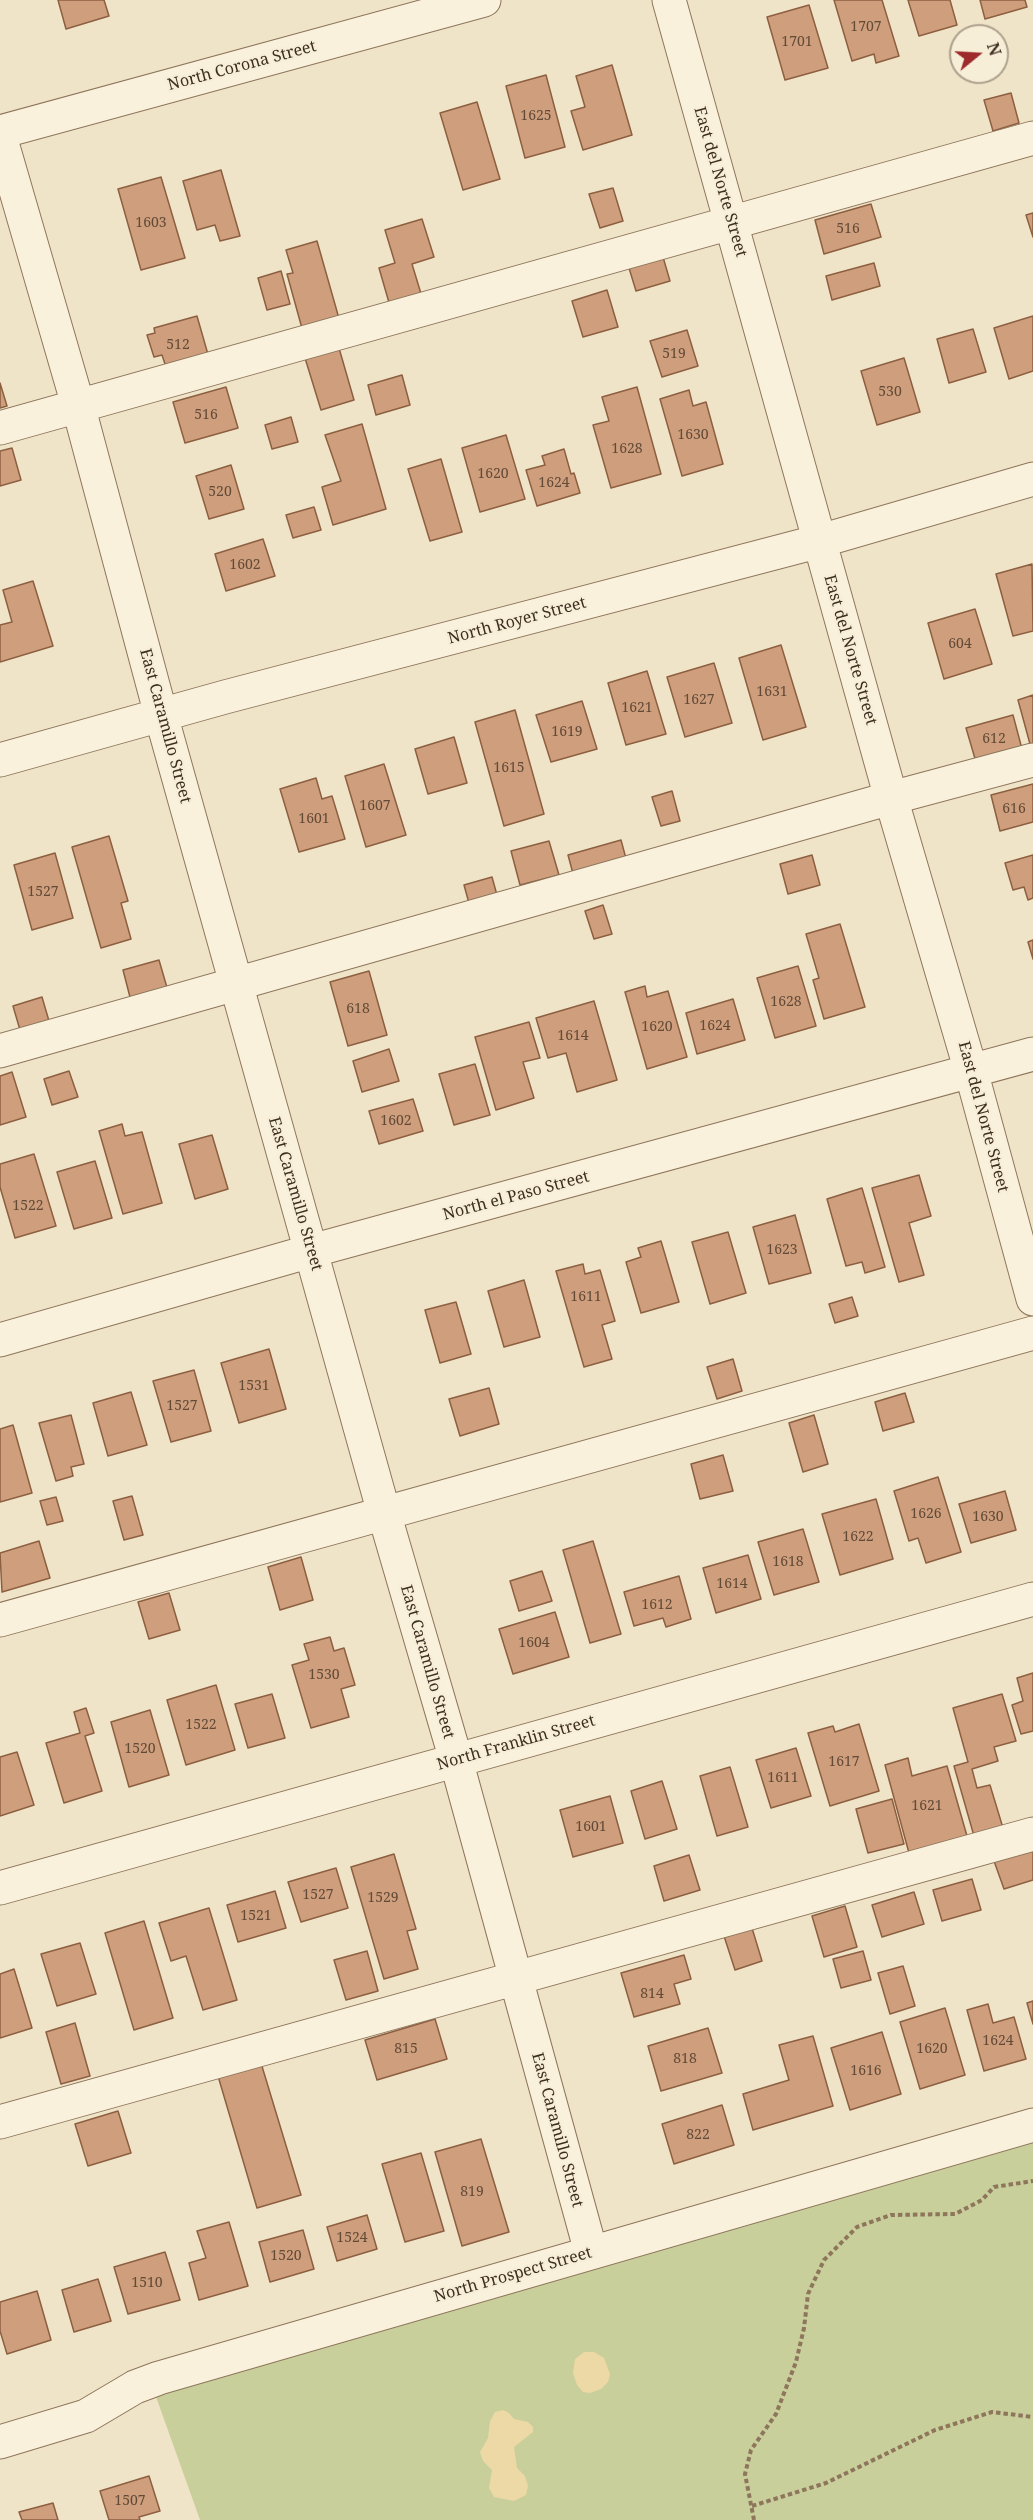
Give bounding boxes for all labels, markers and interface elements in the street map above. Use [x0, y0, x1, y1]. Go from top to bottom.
house number: 1707 [850, 19, 882, 35]
north arrow [949, 24, 1009, 84]
house number: 1701 [781, 34, 813, 50]
street label: North Corona Street [166, 37, 318, 95]
text: N [982, 40, 1007, 58]
street label: East del Norte Street [689, 105, 751, 259]
house number: 1625 [520, 108, 552, 124]
house number: 1603 [135, 215, 167, 231]
house number: 516 [836, 221, 860, 237]
house number: 512 [166, 337, 190, 353]
house number: 519 [662, 346, 686, 362]
house number: 530 [878, 384, 902, 400]
house number: 516 [194, 407, 218, 423]
house number: 1630 [677, 427, 709, 443]
house number: 1628 [611, 441, 643, 457]
house number: 1620 [477, 466, 509, 482]
house number: 1624 [538, 475, 570, 491]
house number: 520 [208, 484, 232, 500]
house number: 1602 [229, 557, 261, 573]
street label: East del Norte Street [819, 573, 881, 727]
street label: North Royer Street [446, 593, 588, 649]
house number: 604 [948, 636, 972, 652]
street label: East Caramillo Street [135, 647, 195, 805]
house number: 1631 [756, 684, 788, 700]
house number: 1627 [683, 692, 715, 708]
house number: 1621 [621, 700, 653, 716]
house number: 1619 [551, 724, 583, 740]
house number: 612 [982, 731, 1006, 747]
house number: 1615 [493, 760, 525, 776]
house number: 1607 [359, 798, 391, 814]
house number: 616 [1002, 801, 1026, 817]
house number: 1601 [298, 811, 330, 827]
house number: 1527 [27, 884, 59, 900]
house number: 1628 [770, 994, 802, 1010]
house number: 618 [346, 1001, 370, 1017]
house number: 1624 [699, 1018, 731, 1034]
house number: 1620 [641, 1019, 673, 1035]
house number: 1614 [557, 1028, 589, 1044]
street label: East del Norte Street [954, 1039, 1012, 1195]
house number: 1602 [380, 1113, 412, 1129]
street label: East Caramillo Street [264, 1115, 326, 1273]
street label: North el Paso Street [441, 1167, 591, 1225]
house number: 1522 [12, 1198, 44, 1214]
house number: 1623 [766, 1242, 798, 1258]
house number: 1611 [570, 1289, 602, 1305]
house number: 1531 [238, 1378, 270, 1394]
house number: 1527 [166, 1398, 198, 1414]
house number: 1626 [910, 1506, 942, 1522]
house number: 1630 [972, 1509, 1004, 1525]
house number: 1622 [842, 1529, 874, 1545]
house number: 1618 [772, 1554, 804, 1570]
house number: 1614 [716, 1576, 748, 1592]
street label: East Caramillo Street [396, 1583, 458, 1741]
house number: 1612 [641, 1597, 673, 1613]
house number: 1604 [518, 1635, 550, 1651]
house number: 1530 [308, 1667, 340, 1683]
street label: North Franklin Street [435, 1711, 597, 1775]
house number: 1522 [185, 1717, 217, 1733]
house number: 1520 [124, 1741, 156, 1757]
house number: 1617 [828, 1754, 860, 1770]
house number: 1611 [767, 1770, 799, 1786]
house number: 1621 [911, 1798, 943, 1814]
house number: 1601 [575, 1819, 607, 1835]
house number: 1527 [302, 1887, 334, 1903]
house number: 1529 [367, 1890, 399, 1906]
house number: 1521 [240, 1908, 272, 1924]
house number: 814 [640, 1986, 664, 2002]
house number: 1624 [982, 2033, 1014, 2049]
house number: 815 [394, 2041, 418, 2057]
house number: 1620 [916, 2041, 948, 2057]
street label: East Caramillo Street [527, 2051, 587, 2209]
house number: 818 [673, 2051, 697, 2067]
house number: 1616 [850, 2063, 882, 2079]
house number: 822 [686, 2127, 710, 2143]
house number: 819 [460, 2184, 484, 2200]
house number: 1524 [336, 2230, 368, 2246]
street label: North Prospect Street [432, 2243, 594, 2307]
house number: 1520 [270, 2248, 302, 2264]
house number: 1510 [131, 2275, 163, 2291]
house number: 1507 [114, 2493, 146, 2509]

